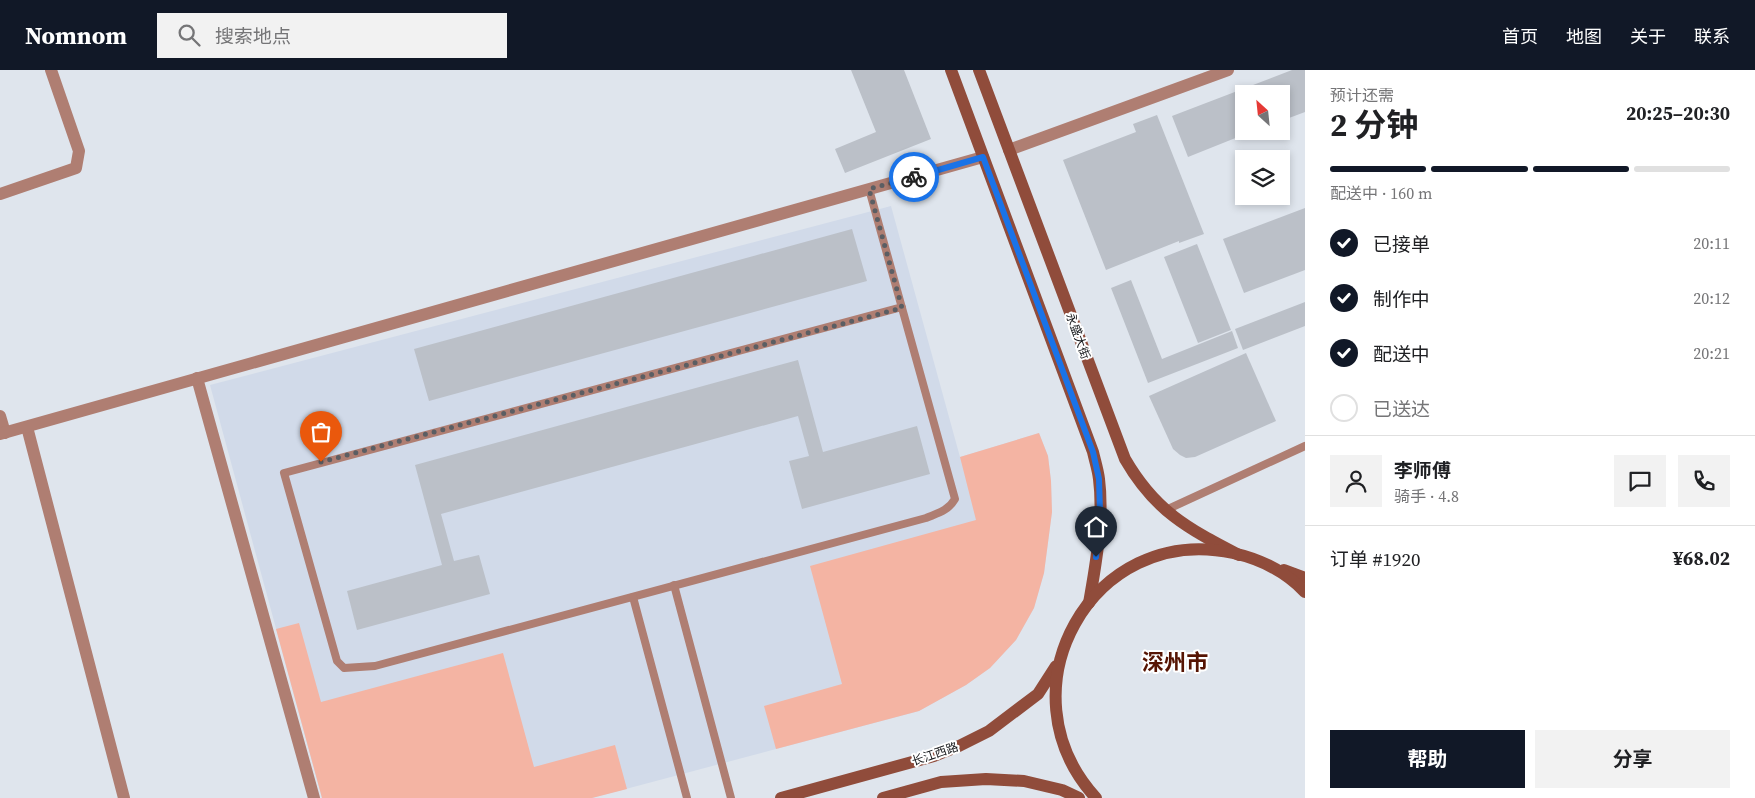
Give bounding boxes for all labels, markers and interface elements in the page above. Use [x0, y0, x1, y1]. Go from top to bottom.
search box [157, 13, 507, 58]
text: Nomnom [25, 19, 127, 52]
icon: search [175, 21, 203, 49]
text: 搜索地点 [215, 23, 291, 49]
text: 首页 [1502, 24, 1538, 49]
text: 地图 [1566, 24, 1602, 49]
text: 关于 [1630, 24, 1666, 49]
text: 联系 [1694, 24, 1730, 49]
text: 预计还需 [1330, 84, 1394, 106]
north arrow [1235, 85, 1290, 140]
map controls [1235, 85, 1290, 205]
text: 20:25–20:30 [1626, 100, 1730, 126]
text: 2 分钟 [1330, 103, 1418, 147]
button: layers [1235, 150, 1290, 205]
courier [889, 152, 939, 202]
icon: bike [900, 163, 928, 191]
text: 配送中 · 160 m [1330, 182, 1432, 204]
icon: check [1330, 229, 1358, 257]
text: 已接单 [1373, 231, 1430, 257]
text: 20:11 [1693, 232, 1730, 254]
icon: check [1330, 284, 1358, 312]
text: 制作中 [1373, 286, 1430, 312]
text: 20:12 [1693, 287, 1730, 309]
street label: 永盛大街 [1062, 311, 1094, 361]
icon: check [1330, 339, 1358, 367]
text: 配送中 [1373, 341, 1430, 367]
text: 20:21 [1693, 342, 1730, 364]
text: 已送达 [1373, 396, 1430, 422]
pin [300, 411, 342, 462]
icon: bag [307, 418, 335, 446]
button: person [1330, 455, 1382, 507]
button: chat [1614, 455, 1666, 507]
button: phone [1678, 455, 1730, 507]
text: 李师傅 [1394, 457, 1451, 483]
text: 骑手 · 4.8 [1394, 485, 1459, 507]
pin [1075, 506, 1117, 557]
icon: home [1082, 513, 1110, 541]
text: ¥68.02 [1673, 545, 1730, 571]
text: 订单 #1920 [1330, 546, 1420, 572]
district label: 深州市 [1142, 647, 1208, 677]
button: 帮助 [1330, 730, 1525, 788]
button: 分享 [1535, 730, 1730, 788]
street label: 长江西路 [910, 739, 960, 769]

